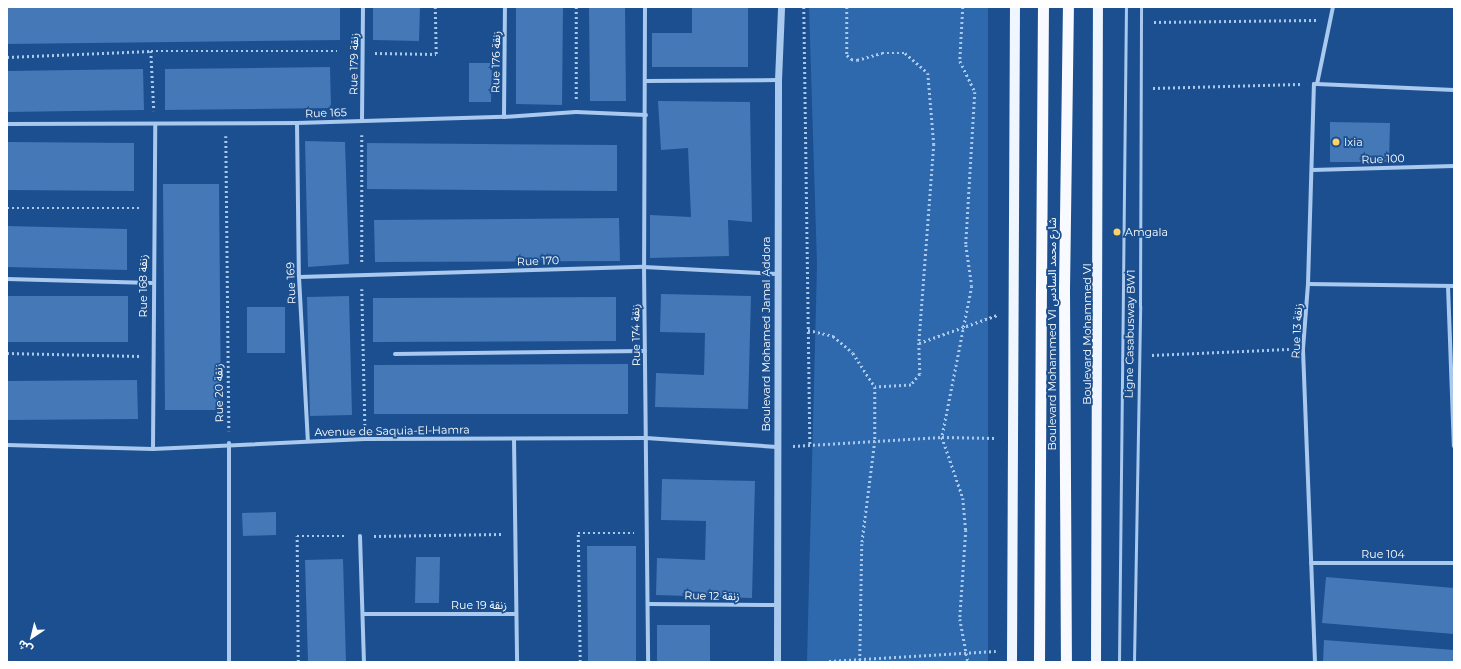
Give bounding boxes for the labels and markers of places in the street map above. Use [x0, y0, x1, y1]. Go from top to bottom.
place label: Ixia [1344, 135, 1363, 149]
marker: Ixia [1331, 137, 1341, 147]
place label: Amgala [1125, 225, 1168, 239]
marker: Amgala [1112, 227, 1122, 237]

